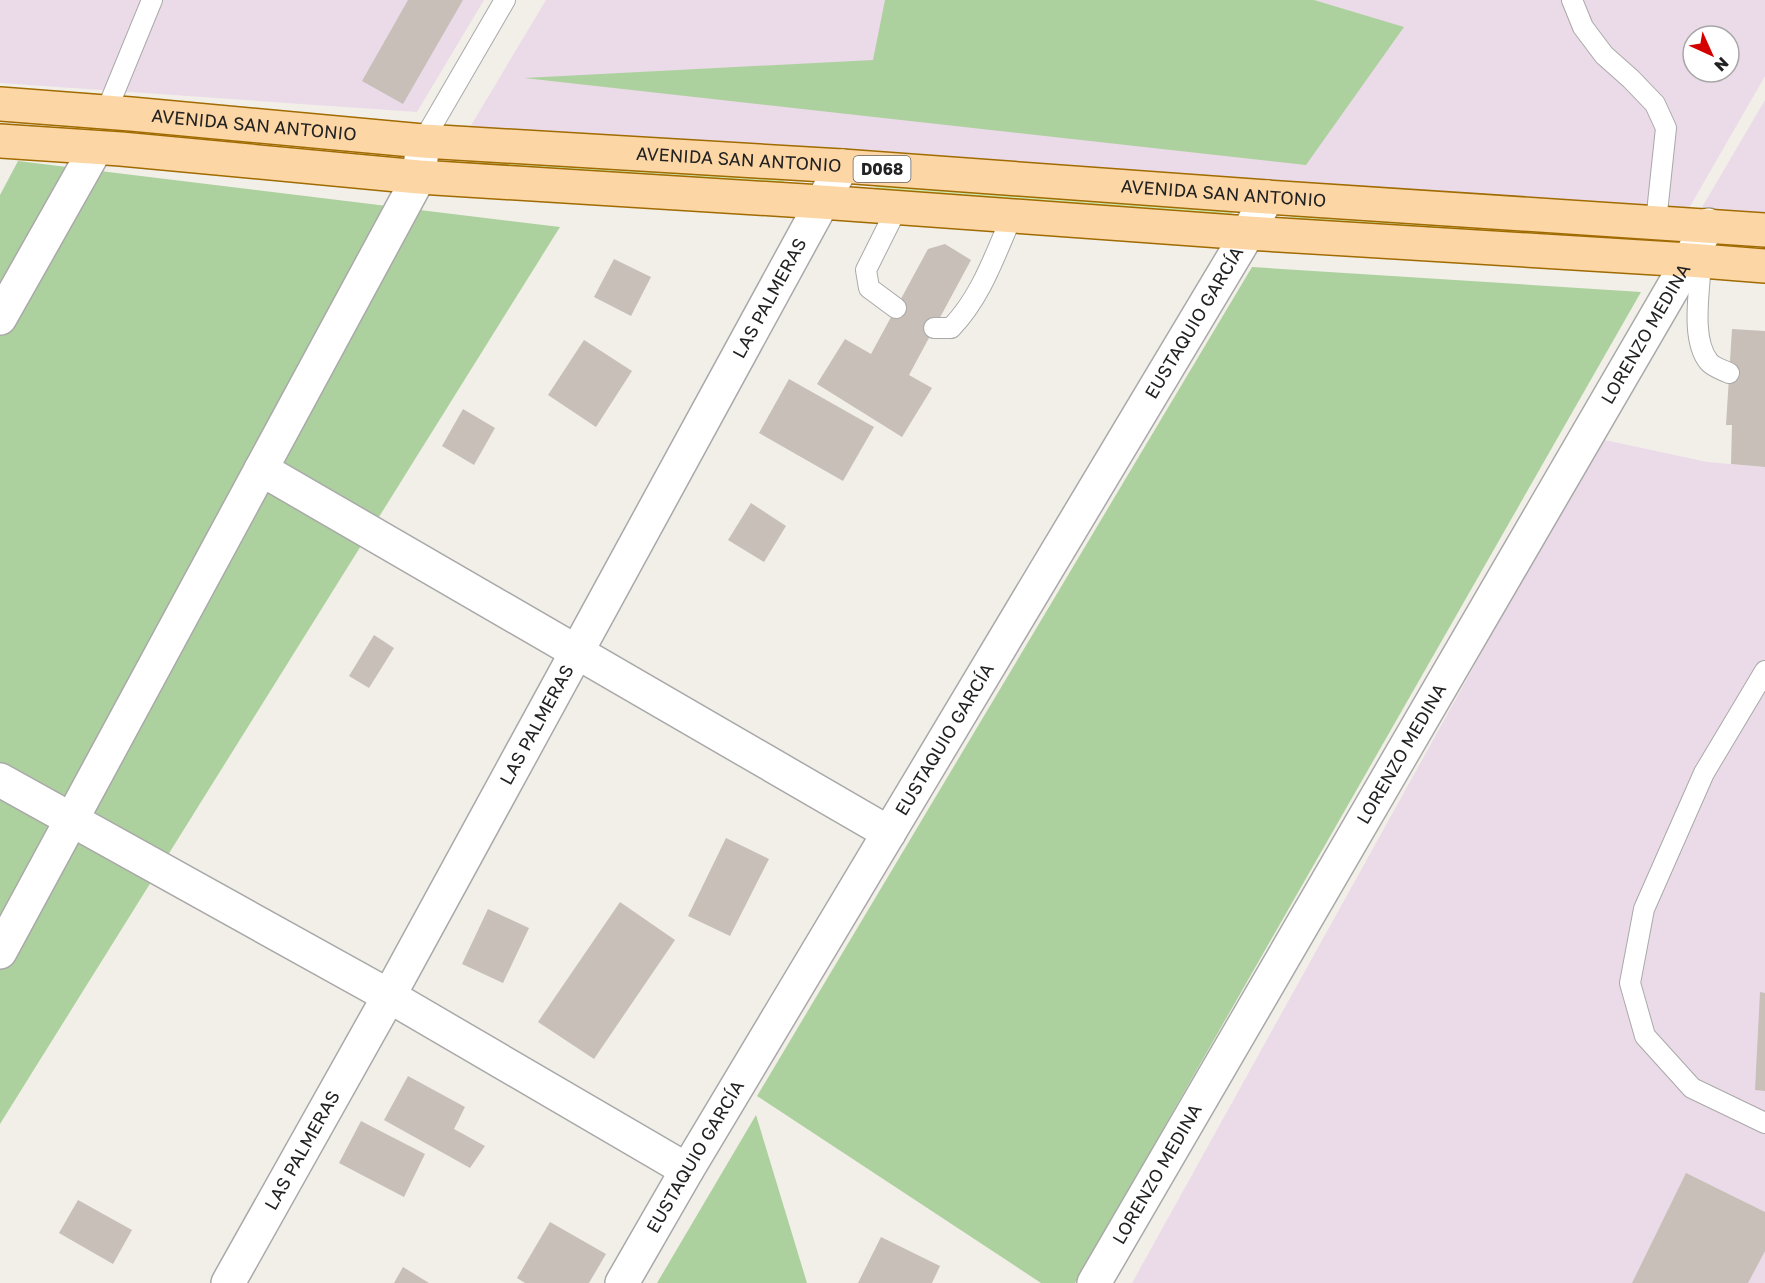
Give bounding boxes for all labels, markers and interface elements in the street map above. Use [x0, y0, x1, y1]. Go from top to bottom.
north arrow [1681, 24, 1741, 84]
text: N [1710, 53, 1733, 76]
street label: AVENIDA SAN ANTONIO [151, 104, 358, 145]
street label: AVENIDA SAN ANTONIO [635, 142, 842, 176]
road number: D068 [854, 156, 910, 182]
street label: AVENIDA SAN ANTONIO [1120, 174, 1327, 211]
street label: LAS PALMERAS [727, 234, 811, 362]
street label: EUSTAQUIO GARCÍA [1139, 242, 1247, 402]
street label: LORENZO MEDINA [1596, 259, 1695, 407]
street label: EUSTAQUIO GARCÍA [890, 659, 998, 819]
street label: LAS PALMERAS [494, 660, 578, 788]
street label: LORENZO MEDINA [1351, 679, 1450, 828]
street label: EUSTAQUIO GARCÍA [641, 1076, 748, 1237]
street label: LAS PALMERAS [259, 1086, 344, 1214]
street label: LORENZO MEDINA [1107, 1099, 1206, 1248]

